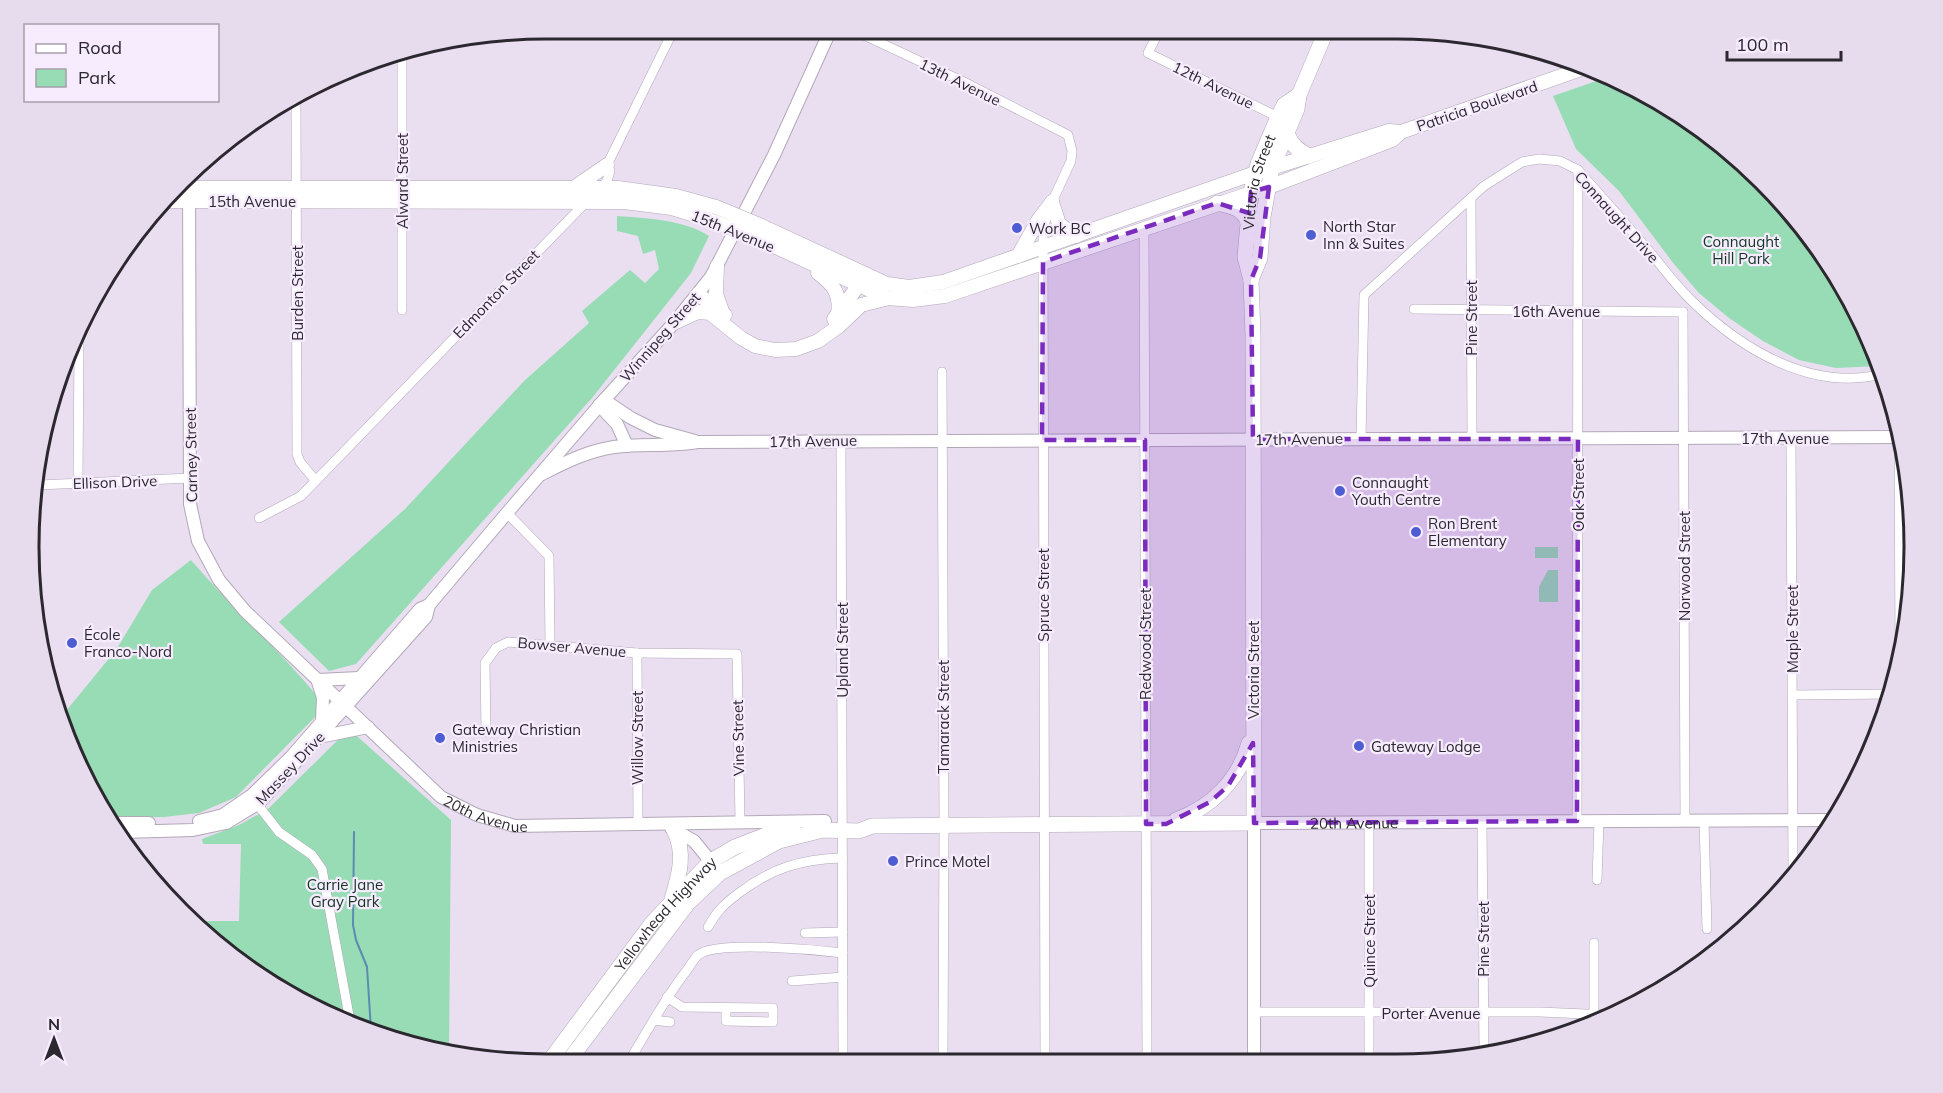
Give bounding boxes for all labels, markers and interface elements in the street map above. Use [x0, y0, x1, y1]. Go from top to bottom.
legend [24, 24, 219, 102]
scale bar [1727, 24, 1841, 62]
text: 100 m [1736, 33, 1789, 56]
text: Road [78, 36, 122, 59]
street label: 13th Avenue [916, 54, 1004, 110]
street label: 12th Avenue [1169, 57, 1257, 113]
text: Park [78, 66, 117, 89]
street label: Patricia Boulevard [1414, 76, 1540, 136]
street label: Victoria Street [1238, 131, 1279, 231]
street label: Alward Street [393, 133, 412, 229]
street label: Connaught Drive [1571, 167, 1663, 267]
street label: 15th Avenue [208, 192, 296, 211]
street label: 15th Avenue [689, 206, 777, 256]
place label: North Star Inn & Suites [1323, 217, 1405, 253]
place label: Work BC [1029, 219, 1091, 238]
marker: Work BC [1010, 221, 1024, 235]
marker: North Star Inn & Suites [1304, 228, 1318, 242]
park label: Connaught Hill Park [1703, 232, 1779, 268]
street label: Burden Street [288, 245, 307, 341]
street label: Edmonton Street [449, 246, 543, 342]
street label: Pine Street [1462, 280, 1481, 356]
street label: Winnipeg Street [616, 288, 704, 386]
street label: 16th Avenue [1512, 302, 1600, 321]
street label: Carney Street [181, 407, 201, 503]
street label: 17th Avenue [1255, 429, 1343, 449]
street label: 17th Avenue [1741, 429, 1829, 448]
street label: 17th Avenue [769, 431, 857, 451]
street label: Oak Street [1569, 458, 1588, 532]
street label: Ellison Drive [72, 471, 158, 493]
place label: Connaught Youth Centre [1351, 473, 1441, 509]
marker: Connaught Youth Centre [1333, 484, 1347, 498]
street label: Norwood Street [1675, 511, 1694, 621]
place label: Ron Brent Elementary [1428, 514, 1507, 550]
marker: Ron Brent Elementary [1409, 525, 1423, 539]
street label: Spruce Street [1034, 548, 1053, 642]
street label: Maple Street [1783, 585, 1802, 673]
street label: Redwood Street [1136, 588, 1155, 700]
street label: Upland Street [833, 602, 852, 698]
street label: Victoria Street [1244, 621, 1263, 719]
place label: École Franco-Nord [84, 625, 172, 661]
street label: Bowser Avenue [517, 633, 627, 661]
marker: École Franco-Nord [65, 636, 79, 650]
street label: Tamarack Street [934, 660, 953, 774]
street label: Willow Street [628, 691, 647, 785]
street label: Vine Street [728, 700, 748, 776]
place label: Gateway Christian Ministries [452, 720, 581, 756]
street label: Massey Drive [251, 728, 329, 808]
marker: Gateway Christian Ministries [433, 731, 447, 745]
place label: Gateway Lodge [1371, 737, 1481, 756]
marker: Gateway Lodge [1352, 739, 1366, 753]
street label: 20th Avenue [440, 790, 528, 836]
street label: 20th Avenue [1310, 813, 1398, 832]
street label: Yellowhead Highway [609, 852, 720, 976]
place label: Prince Motel [905, 852, 990, 871]
marker: Prince Motel [886, 854, 900, 868]
park label: Carrie Jane Gray Park [307, 875, 383, 911]
street label: Quince Street [1360, 894, 1379, 988]
street label: Pine Street [1474, 901, 1493, 977]
street label: Porter Avenue [1382, 1004, 1480, 1023]
north arrow [24, 1009, 84, 1069]
text: N [48, 1014, 60, 1034]

